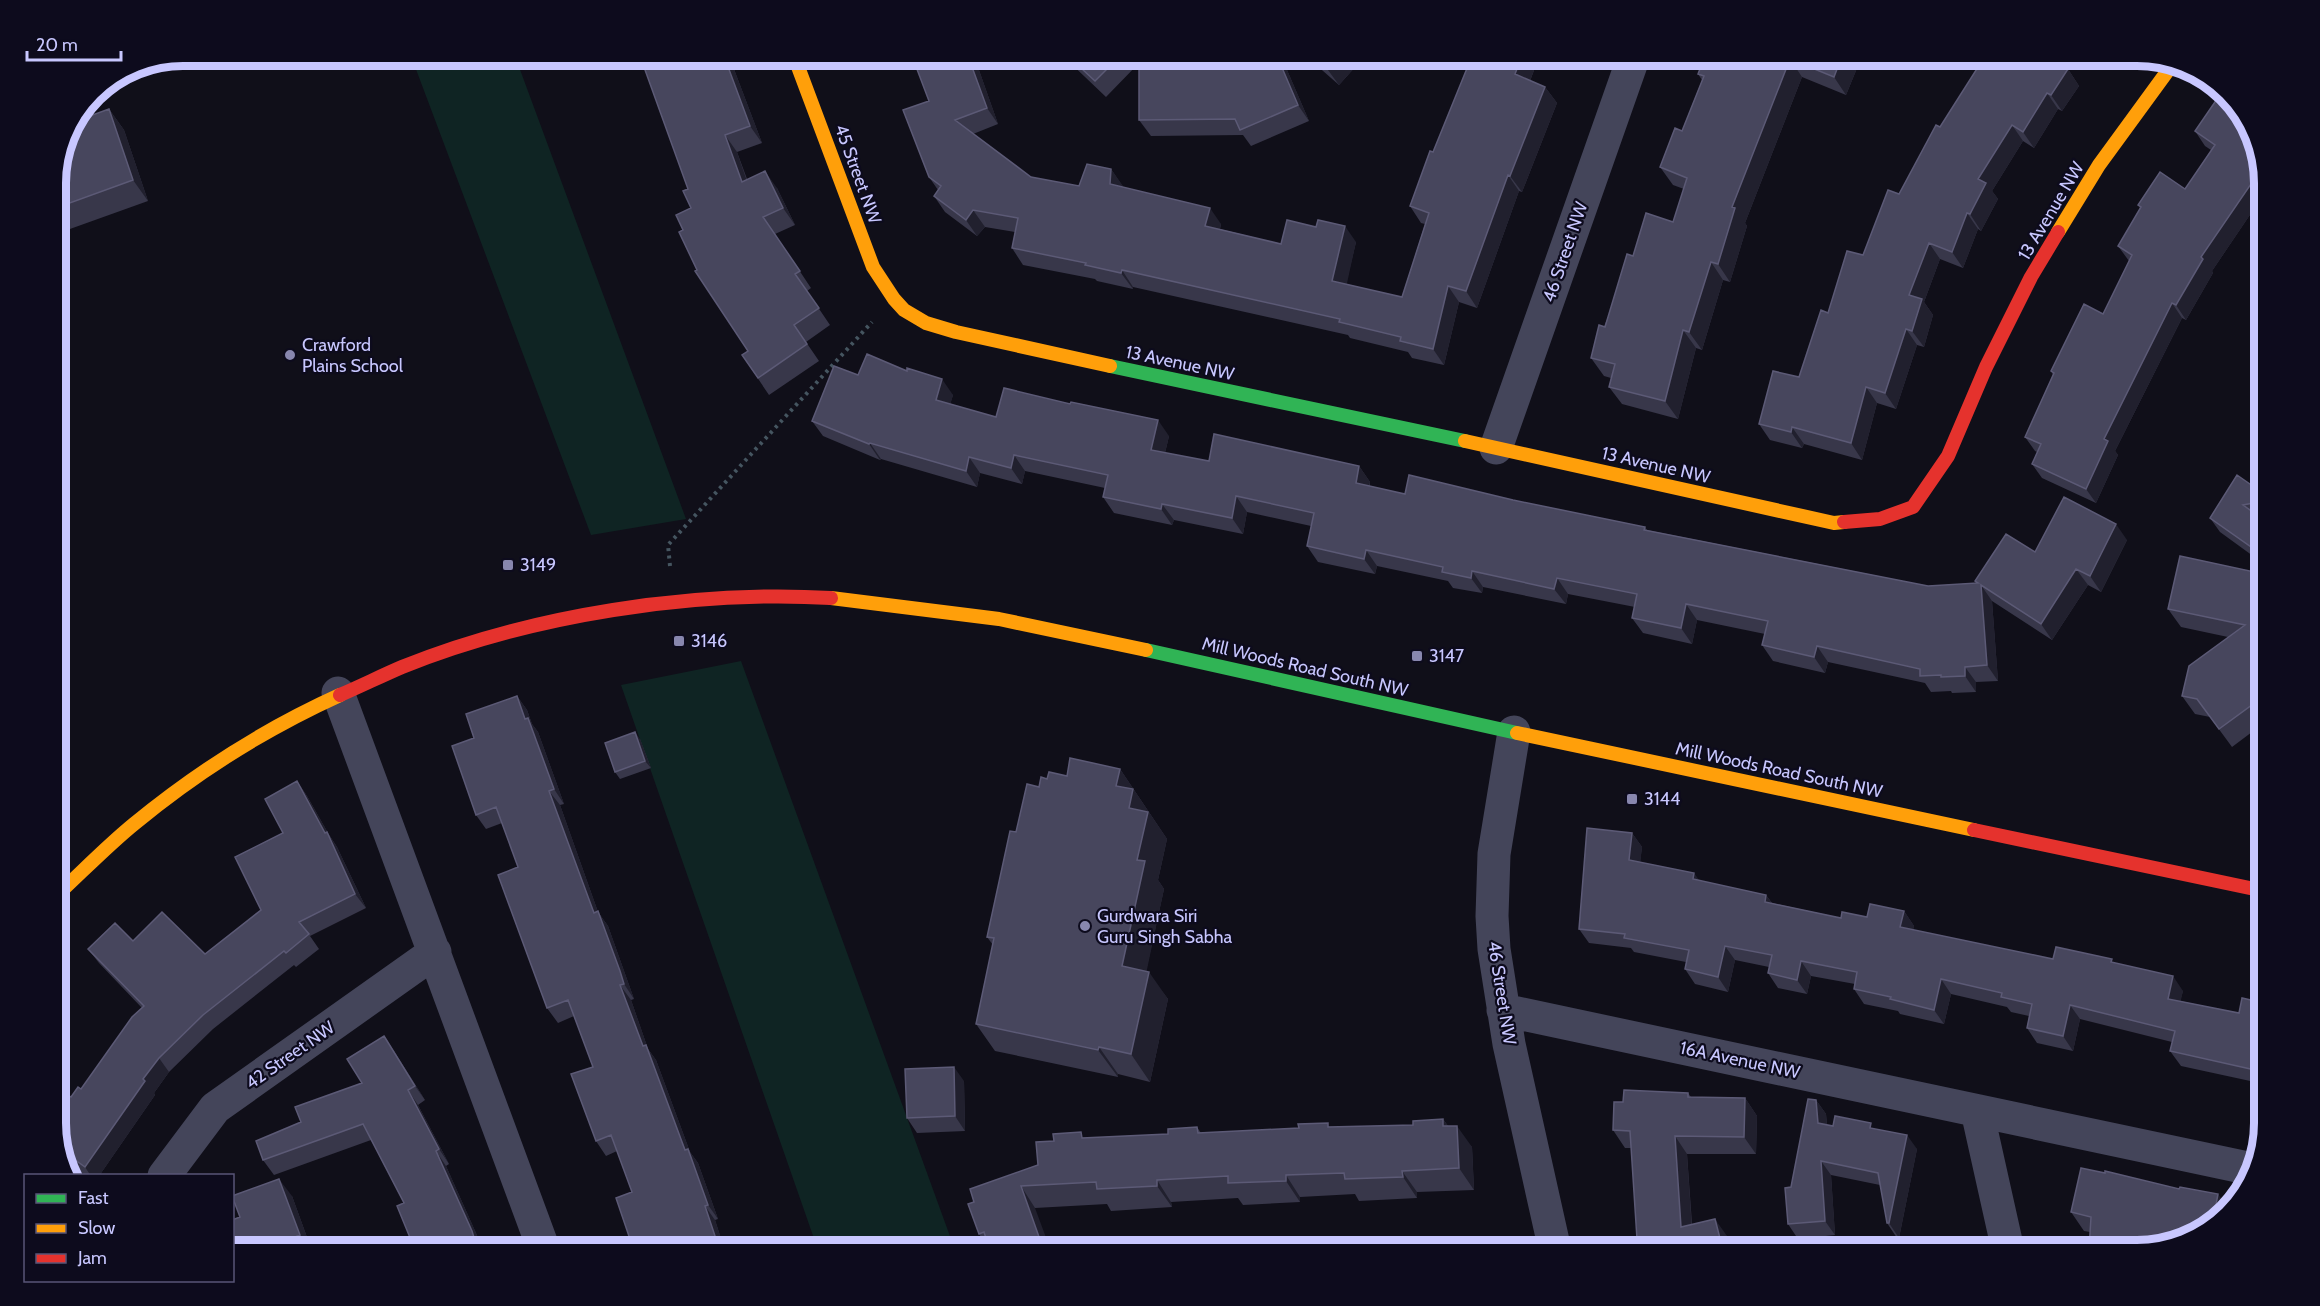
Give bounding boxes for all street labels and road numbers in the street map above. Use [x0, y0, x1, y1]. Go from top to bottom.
street label: 45 Street NW [830, 121, 886, 227]
street label: 13 Avenue NW [2013, 158, 2089, 264]
street label: 46 Street NW [1538, 199, 1592, 305]
street label: 13 Avenue NW [1124, 341, 1236, 385]
street label: 13 Avenue NW [1600, 442, 1712, 488]
street label: Mill Woods Road South NW [1200, 633, 1410, 701]
street label: Mill Woods Road South NW [1674, 737, 1884, 803]
street label: 46 Street NW [1483, 940, 1521, 1046]
street label: 42 Street NW [241, 1016, 339, 1094]
street label: 16A Avenue NW [1678, 1037, 1802, 1083]

